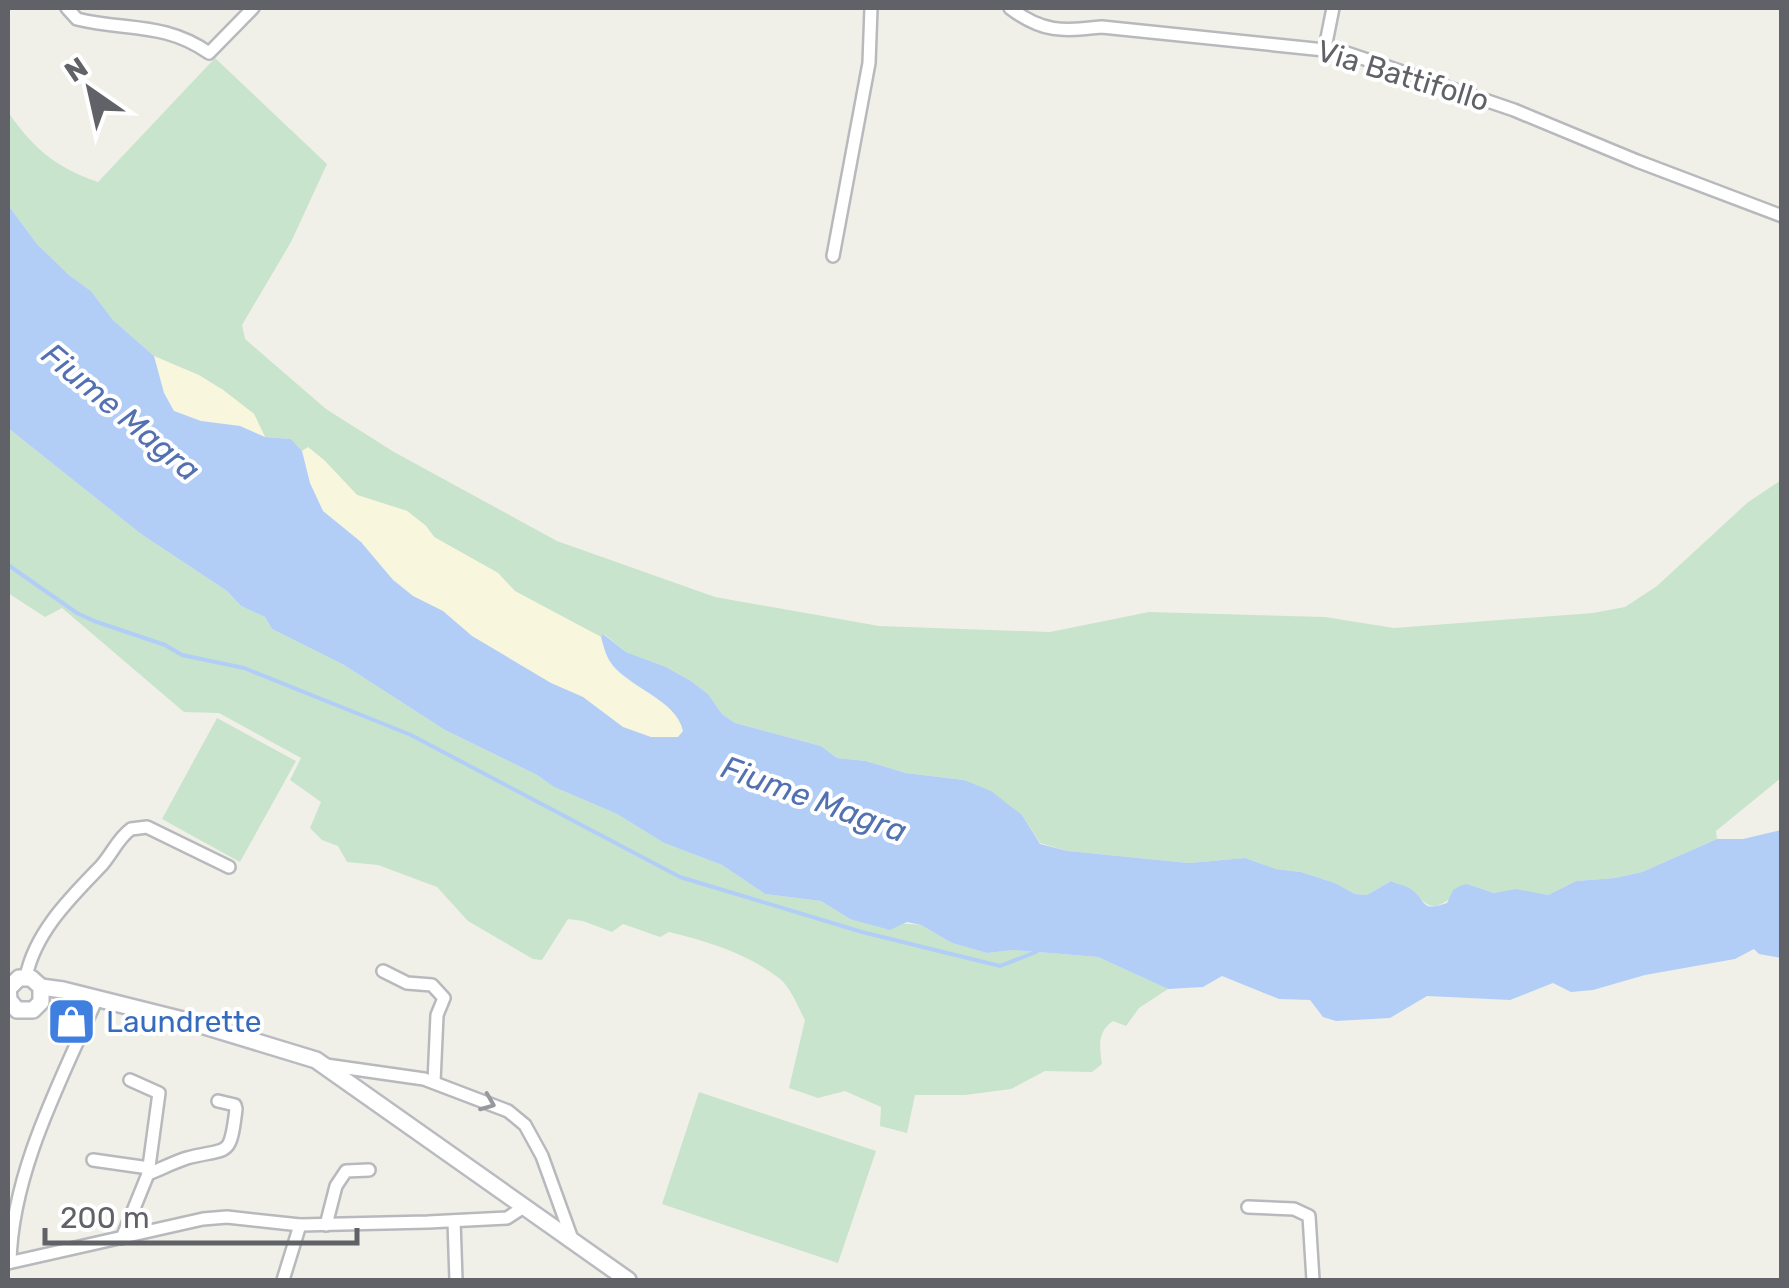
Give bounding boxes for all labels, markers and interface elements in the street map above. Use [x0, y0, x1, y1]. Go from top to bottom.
street label: Via Battifollo [1313, 33, 1493, 119]
north arrow [40, 40, 140, 140]
text: N [59, 50, 94, 89]
water label: Fiume Magra [34, 335, 208, 489]
water label: Fiume Magra [716, 748, 912, 850]
shop icon: Laundrette [45, 996, 97, 1048]
place label: Laundrette [106, 1004, 262, 1040]
one-way arrow [478, 1091, 495, 1111]
scale bar [45, 1183, 358, 1245]
text: 200 m [60, 1200, 150, 1236]

